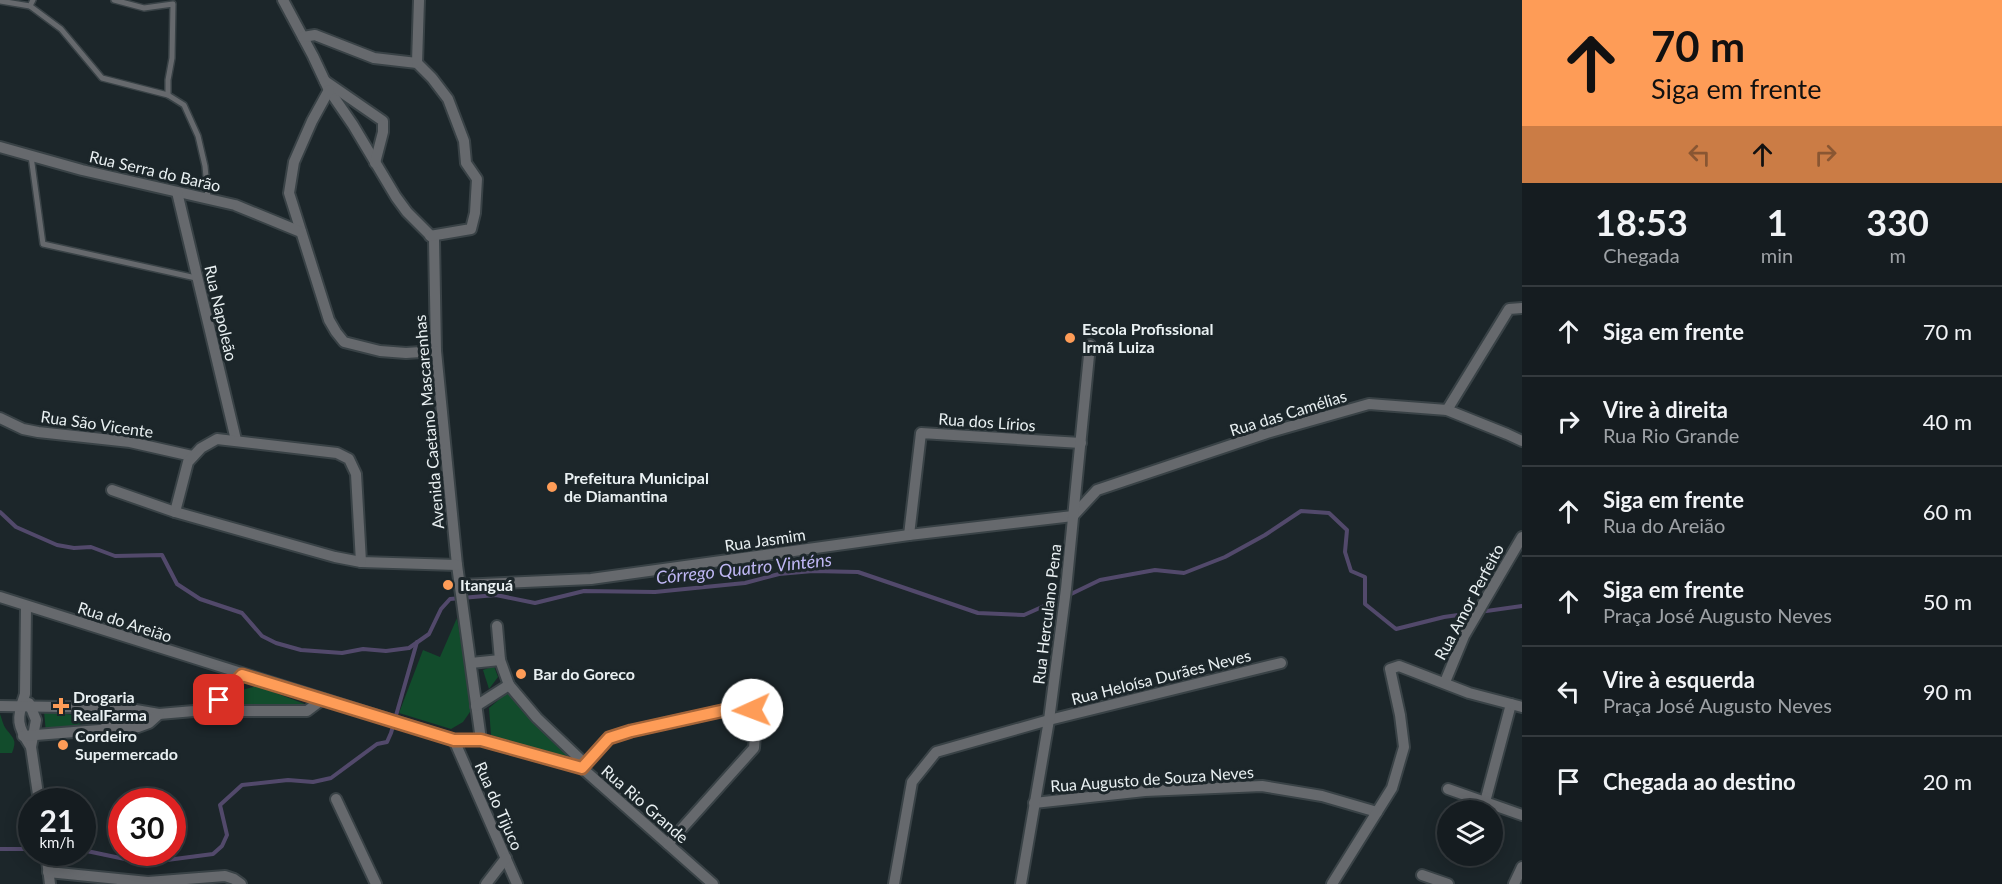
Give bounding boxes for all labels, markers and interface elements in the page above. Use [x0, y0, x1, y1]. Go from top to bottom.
text: 70 m [1651, 21, 1745, 71]
icon: ahead [1552, 24, 1630, 102]
text: Siga em frente [1651, 72, 1822, 105]
icon: left [1683, 138, 1716, 171]
icon: ahead [1746, 138, 1779, 171]
icon: right [1809, 138, 1842, 171]
street label: Rua Serra do Barão [88, 146, 223, 195]
text: 18:53 [1595, 200, 1688, 244]
text: 1 [1767, 200, 1788, 244]
text: 330 [1866, 200, 1929, 244]
text: Chegada [1603, 243, 1680, 267]
text: min [1761, 243, 1793, 267]
text: m [1889, 243, 1906, 267]
street label: Rua Napoleão [201, 263, 242, 363]
street label: Avenida Caetano Mascarenhas [410, 314, 447, 530]
icon: ahead [1552, 315, 1585, 348]
text: Siga em frente [1603, 318, 1744, 345]
text: 70 m [1923, 318, 1972, 345]
place label: Escola Profissional Irmã Luiza [1082, 319, 1213, 356]
marker: Escola Profissional Irmã Luiza [1063, 331, 1077, 345]
street label: Rua das Camélias [1227, 386, 1349, 439]
text: Vire à direita [1603, 396, 1728, 423]
icon: right [1552, 405, 1585, 438]
street label: Rua São Vicente [40, 406, 155, 441]
text: 40 m [1923, 408, 1972, 435]
street label: Rua dos Lírios [938, 409, 1036, 434]
text: Rua Rio Grande [1603, 423, 1739, 447]
place label: Prefeitura Municipal de Diamantina [564, 468, 709, 505]
marker: Prefeitura Municipal de Diamantina [545, 480, 559, 494]
text: Siga em frente [1603, 486, 1744, 513]
icon: ahead [1552, 495, 1585, 528]
text: 60 m [1923, 498, 1972, 525]
text: Rua do Areião [1603, 513, 1725, 537]
street label: Rua Jasmim [723, 524, 807, 555]
street label: Rua Amor Perfeito [1430, 541, 1507, 663]
street label: Rua Herculano Pena [1028, 543, 1065, 685]
water label: Córrego Quatro Vinténs [655, 548, 833, 588]
place label: Itanguá [460, 575, 513, 594]
text: Siga em frente [1603, 576, 1744, 603]
marker: Itanguá [441, 578, 455, 592]
icon: ahead [1552, 585, 1585, 618]
text: 50 m [1923, 588, 1972, 615]
street label: Rua do Areião [76, 597, 175, 646]
text: Praça José Augusto Neves [1603, 603, 1832, 627]
street label: Rua Heloísa Durães Neves [1069, 645, 1253, 708]
place label: Bar do Goreco [533, 664, 635, 683]
text: Vire à esquerda [1603, 666, 1755, 693]
marker: Bar do Goreco [514, 667, 528, 681]
pin [193, 674, 244, 725]
icon: left [1552, 675, 1585, 708]
position arrow [720, 678, 784, 742]
text: 90 m [1923, 678, 1972, 705]
icon: arrive [202, 683, 235, 716]
place label: Drogaria RealFarma [73, 687, 147, 724]
text: Praça José Augusto Neves [1603, 693, 1832, 717]
marker: Drogaria RealFarma [54, 699, 68, 713]
place label: Cordeiro Supermercado [75, 726, 178, 763]
marker: Cordeiro Supermercado [56, 738, 70, 752]
street label: Rua do Tijuco [471, 759, 527, 853]
street label: Rua Rio Grande [598, 761, 693, 847]
street label: Rua Augusto de Souza Neves [1050, 762, 1254, 795]
icon: arrive [1552, 765, 1585, 798]
text: Chegada ao destino [1603, 768, 1796, 795]
text: 20 m [1923, 768, 1972, 795]
speed limit sign: 30 [108, 788, 186, 866]
map controls [1437, 800, 1503, 866]
button: layers [1437, 800, 1503, 866]
text: 21 [40, 802, 74, 838]
text: km/h [39, 833, 75, 851]

